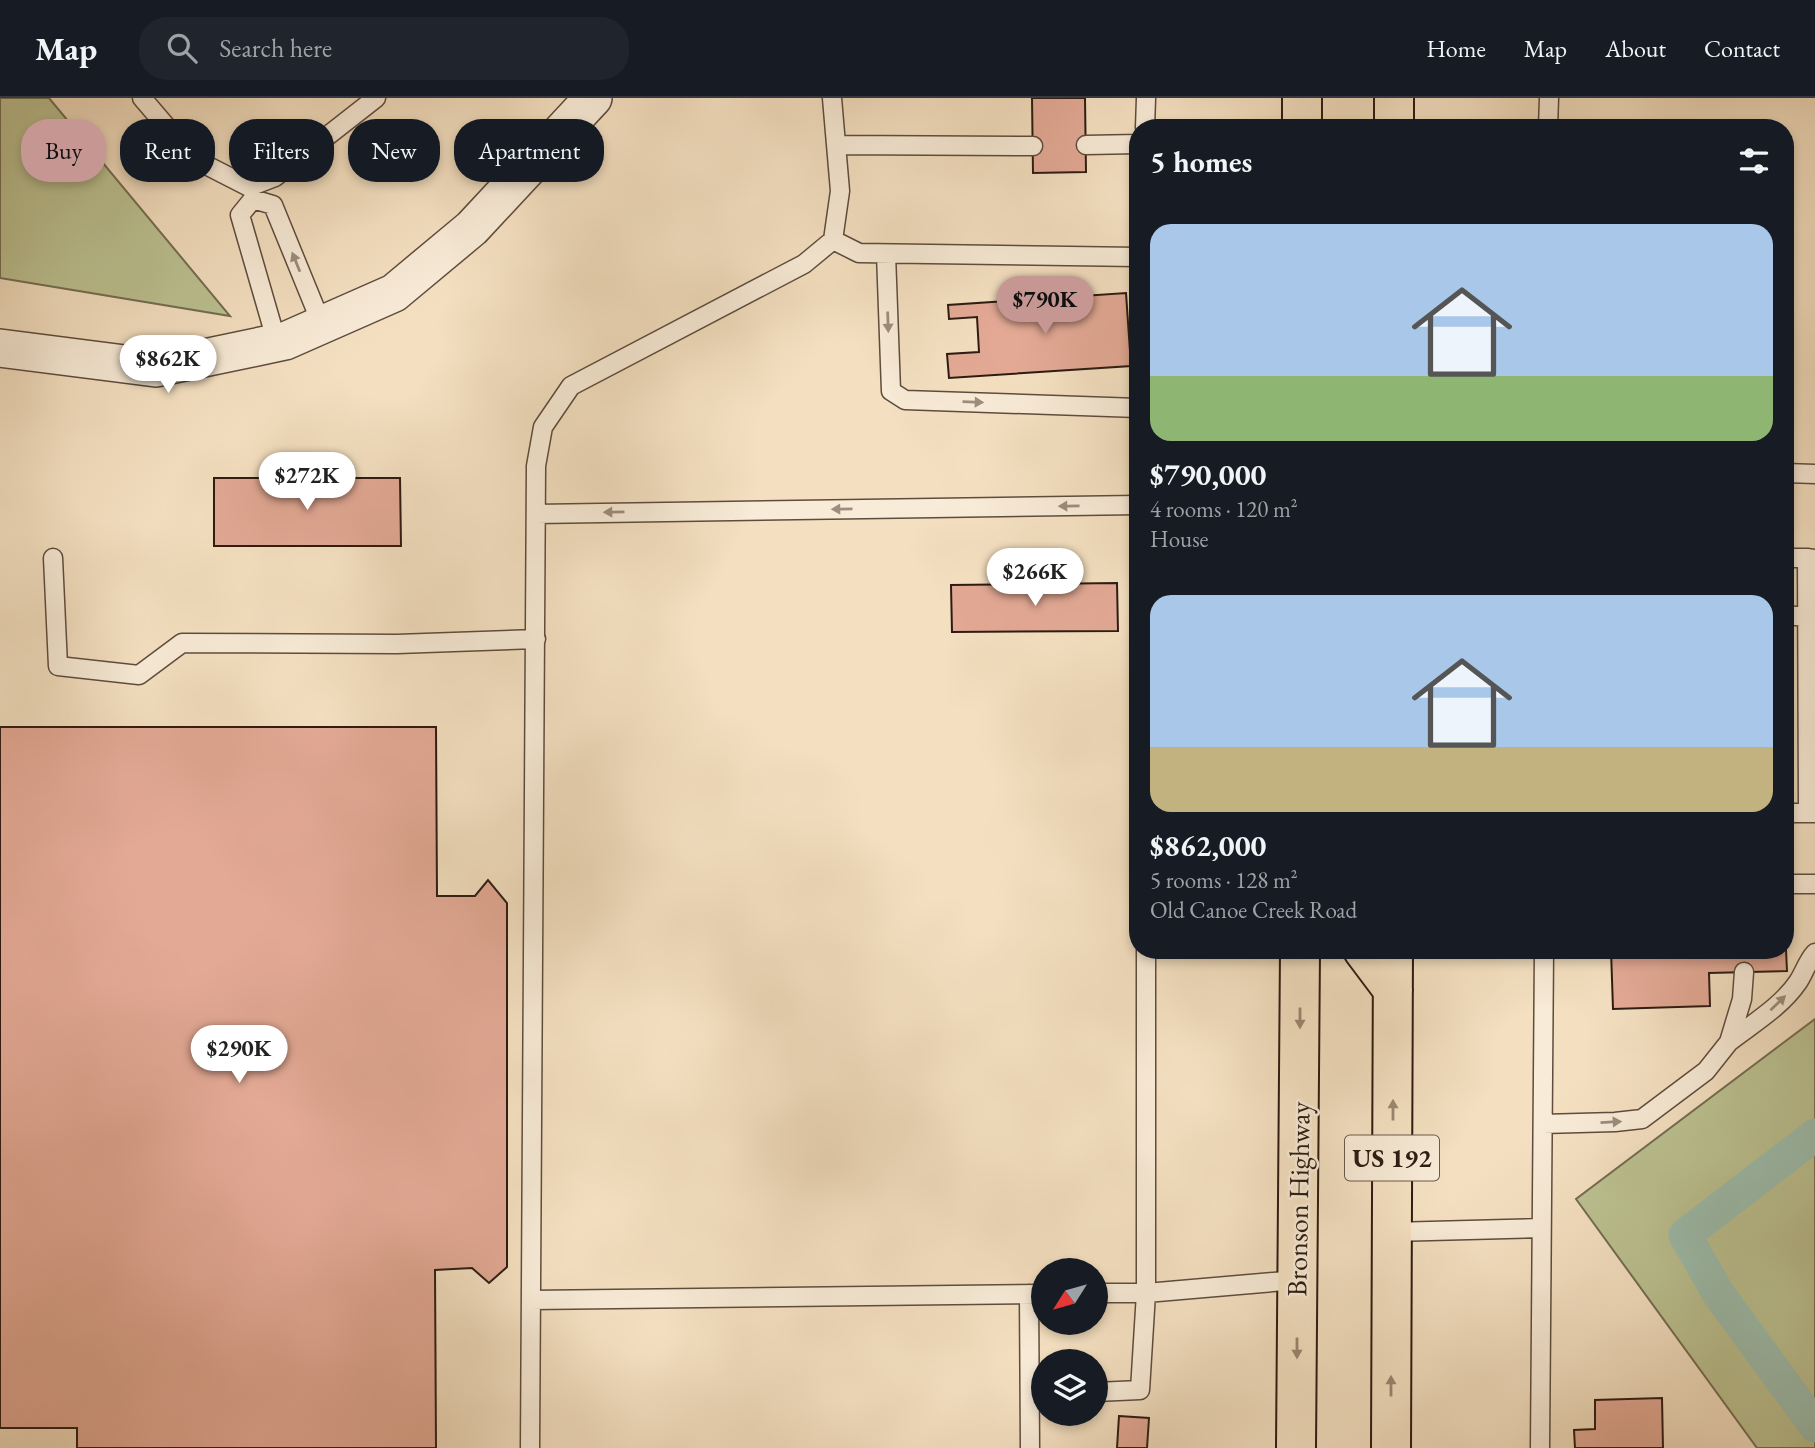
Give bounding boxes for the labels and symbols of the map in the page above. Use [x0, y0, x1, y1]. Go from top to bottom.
one-way arrow [290, 251, 301, 272]
pin: $790K [996, 276, 1094, 336]
one-way arrow [883, 311, 894, 333]
pin: $862K [119, 336, 217, 395]
one-way arrow [963, 397, 985, 408]
pin: $272K [258, 452, 356, 512]
one-way arrow [1058, 500, 1080, 511]
one-way arrow [831, 503, 853, 515]
one-way arrow [603, 507, 625, 518]
pin: $266K [986, 548, 1084, 608]
one-way arrow [1770, 995, 1786, 1011]
one-way arrow [1294, 1008, 1306, 1030]
pin: $290K [190, 1026, 288, 1085]
one-way arrow [1387, 1098, 1399, 1120]
street label: Bronson Highway [1278, 1100, 1318, 1297]
one-way arrow [1600, 1116, 1622, 1127]
road number: US 192 [1345, 1135, 1439, 1180]
north arrow [1031, 1258, 1108, 1335]
one-way arrow [1291, 1337, 1303, 1359]
one-way arrow [1385, 1375, 1397, 1397]

